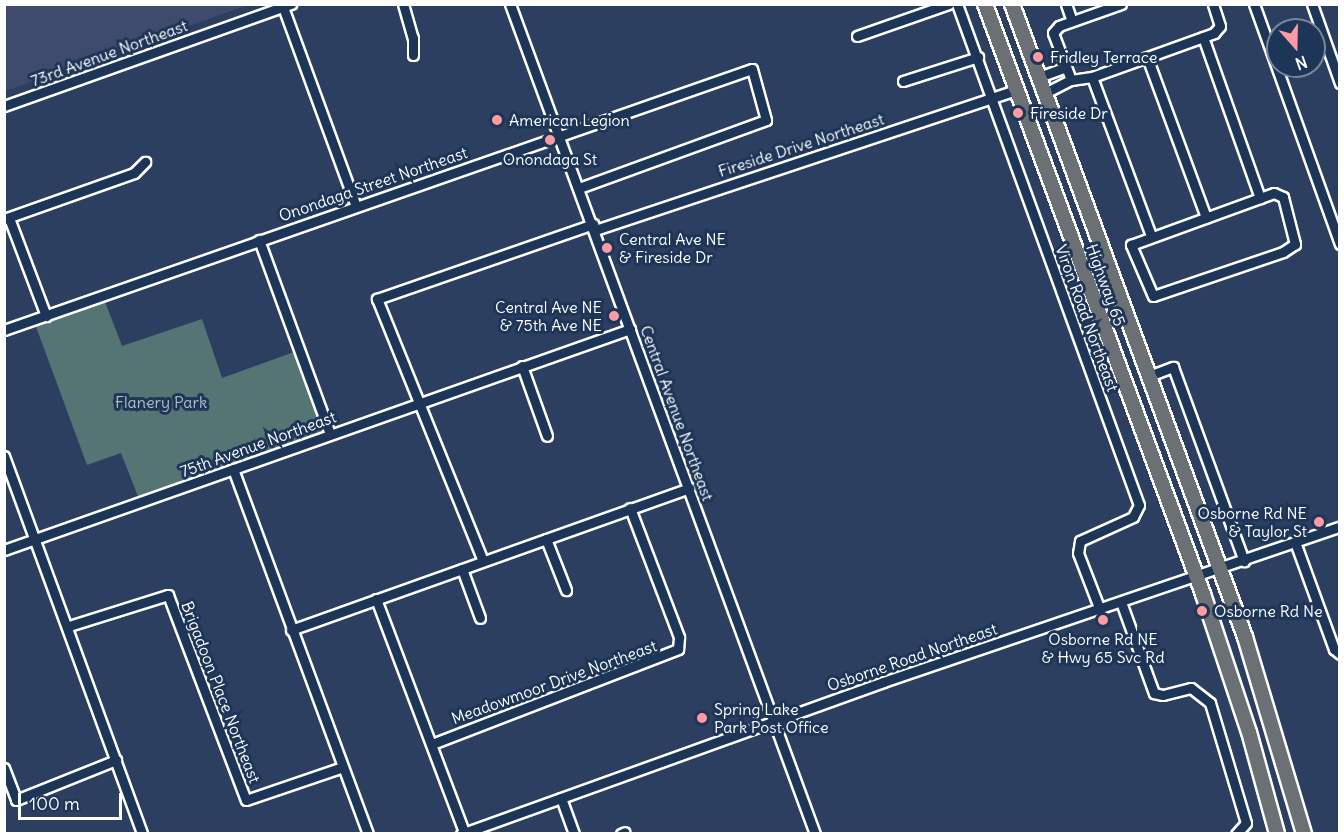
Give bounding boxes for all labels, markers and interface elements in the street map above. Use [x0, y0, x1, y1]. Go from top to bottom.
street label: 73rd Avenue Northeast [28, 16, 190, 90]
north arrow [1266, 18, 1326, 78]
place label: Fridley Terrace [1050, 47, 1157, 67]
marker: Fridley Terrace [1031, 50, 1045, 64]
text: N [1293, 52, 1310, 74]
place label: Fireside Dr [1030, 103, 1108, 123]
marker: Fireside Dr [1011, 106, 1025, 120]
street label: Fireside Drive Northeast [716, 109, 886, 181]
place label: American Legion [509, 110, 630, 130]
marker: American Legion [490, 113, 504, 127]
marker: Onondaga St [543, 133, 557, 147]
street label: Onondaga Street Northeast [276, 143, 470, 225]
place label: Onondaga St [503, 149, 597, 169]
place label: Central Ave NE & Fireside Dr [619, 229, 726, 267]
marker: Central Ave NE & Fireside Dr [600, 241, 614, 255]
street label: Highway 65 [1082, 241, 1130, 329]
street label: Viron Road Northeast [1051, 242, 1123, 394]
place label: Central Ave NE & 75th Ave NE [495, 297, 602, 335]
marker: Central Ave NE & 75th Ave NE [607, 309, 621, 323]
street label: Central Avenue Northeast [636, 323, 718, 503]
park label: Flanery Park [115, 392, 207, 412]
street label: 75th Avenue Northeast [177, 407, 339, 481]
place label: Osborne Rd NE & Taylor St [1198, 503, 1307, 541]
marker: Osborne Rd NE & Taylor St [1312, 515, 1326, 529]
street label: Brigadoon Place Northeast [177, 598, 265, 786]
place label: Osborne Rd Ne [1214, 601, 1323, 621]
marker: Osborne Rd Ne [1195, 604, 1209, 618]
marker: Osborne Rd NE & Hwy 65 Svc Rd [1096, 613, 1110, 627]
street label: Osborne Road Northeast [824, 619, 1000, 695]
place label: Osborne Rd NE & Hwy 65 Svc Rd [1041, 629, 1165, 667]
street label: Meadowmoor Drive Northeast [449, 636, 659, 728]
place label: Spring Lake Park Post Office [714, 699, 829, 737]
marker: Spring Lake Park Post Office [695, 711, 709, 725]
scale bar [21, 781, 124, 819]
text: 100 m [29, 792, 80, 815]

